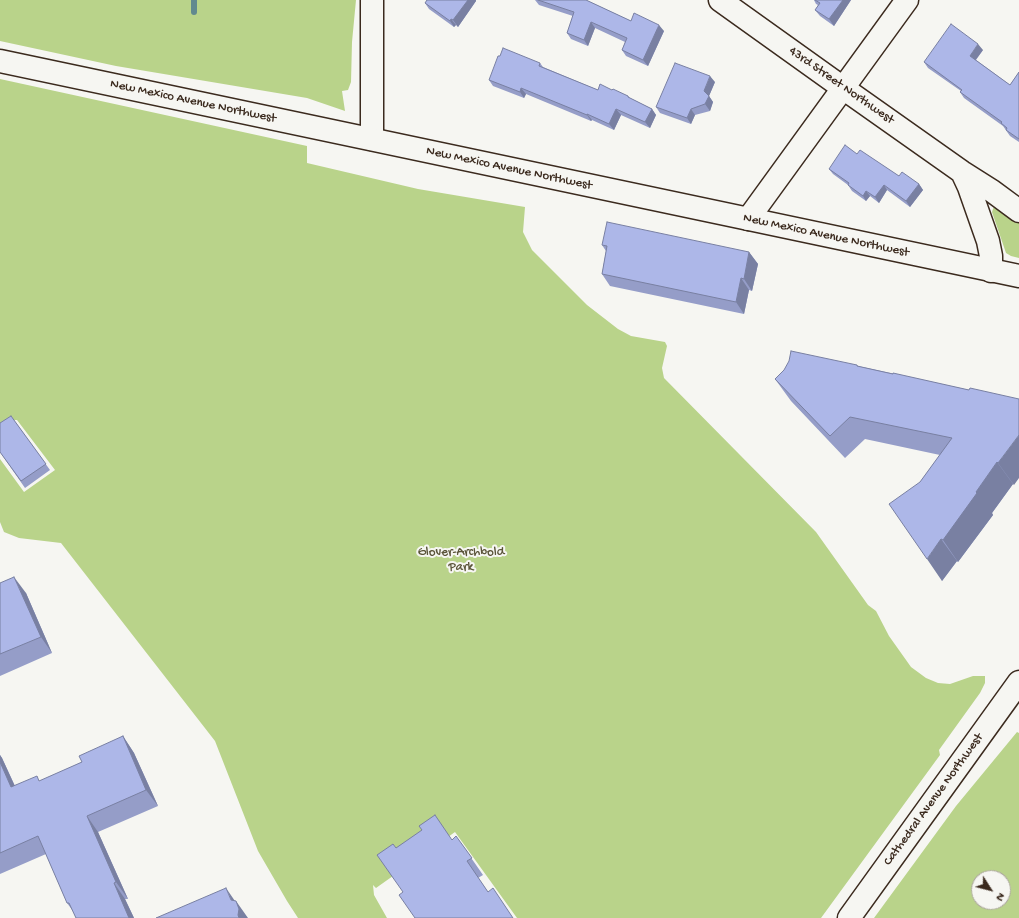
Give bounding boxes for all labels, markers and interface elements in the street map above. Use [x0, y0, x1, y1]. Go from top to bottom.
street label: 43rd Street Northwest [785, 44, 897, 128]
street label: New Mexico Avenue Northwest [109, 77, 277, 127]
street label: New Mexico Avenue Northwest [425, 144, 593, 194]
street label: New Mexico Avenue Northwest [742, 211, 910, 261]
park label: Glover-Archbold Park [418, 545, 504, 576]
street label: Cathedral Avenue Northwest [881, 731, 987, 869]
north arrow [971, 870, 1011, 910]
text: N [993, 890, 1007, 903]

